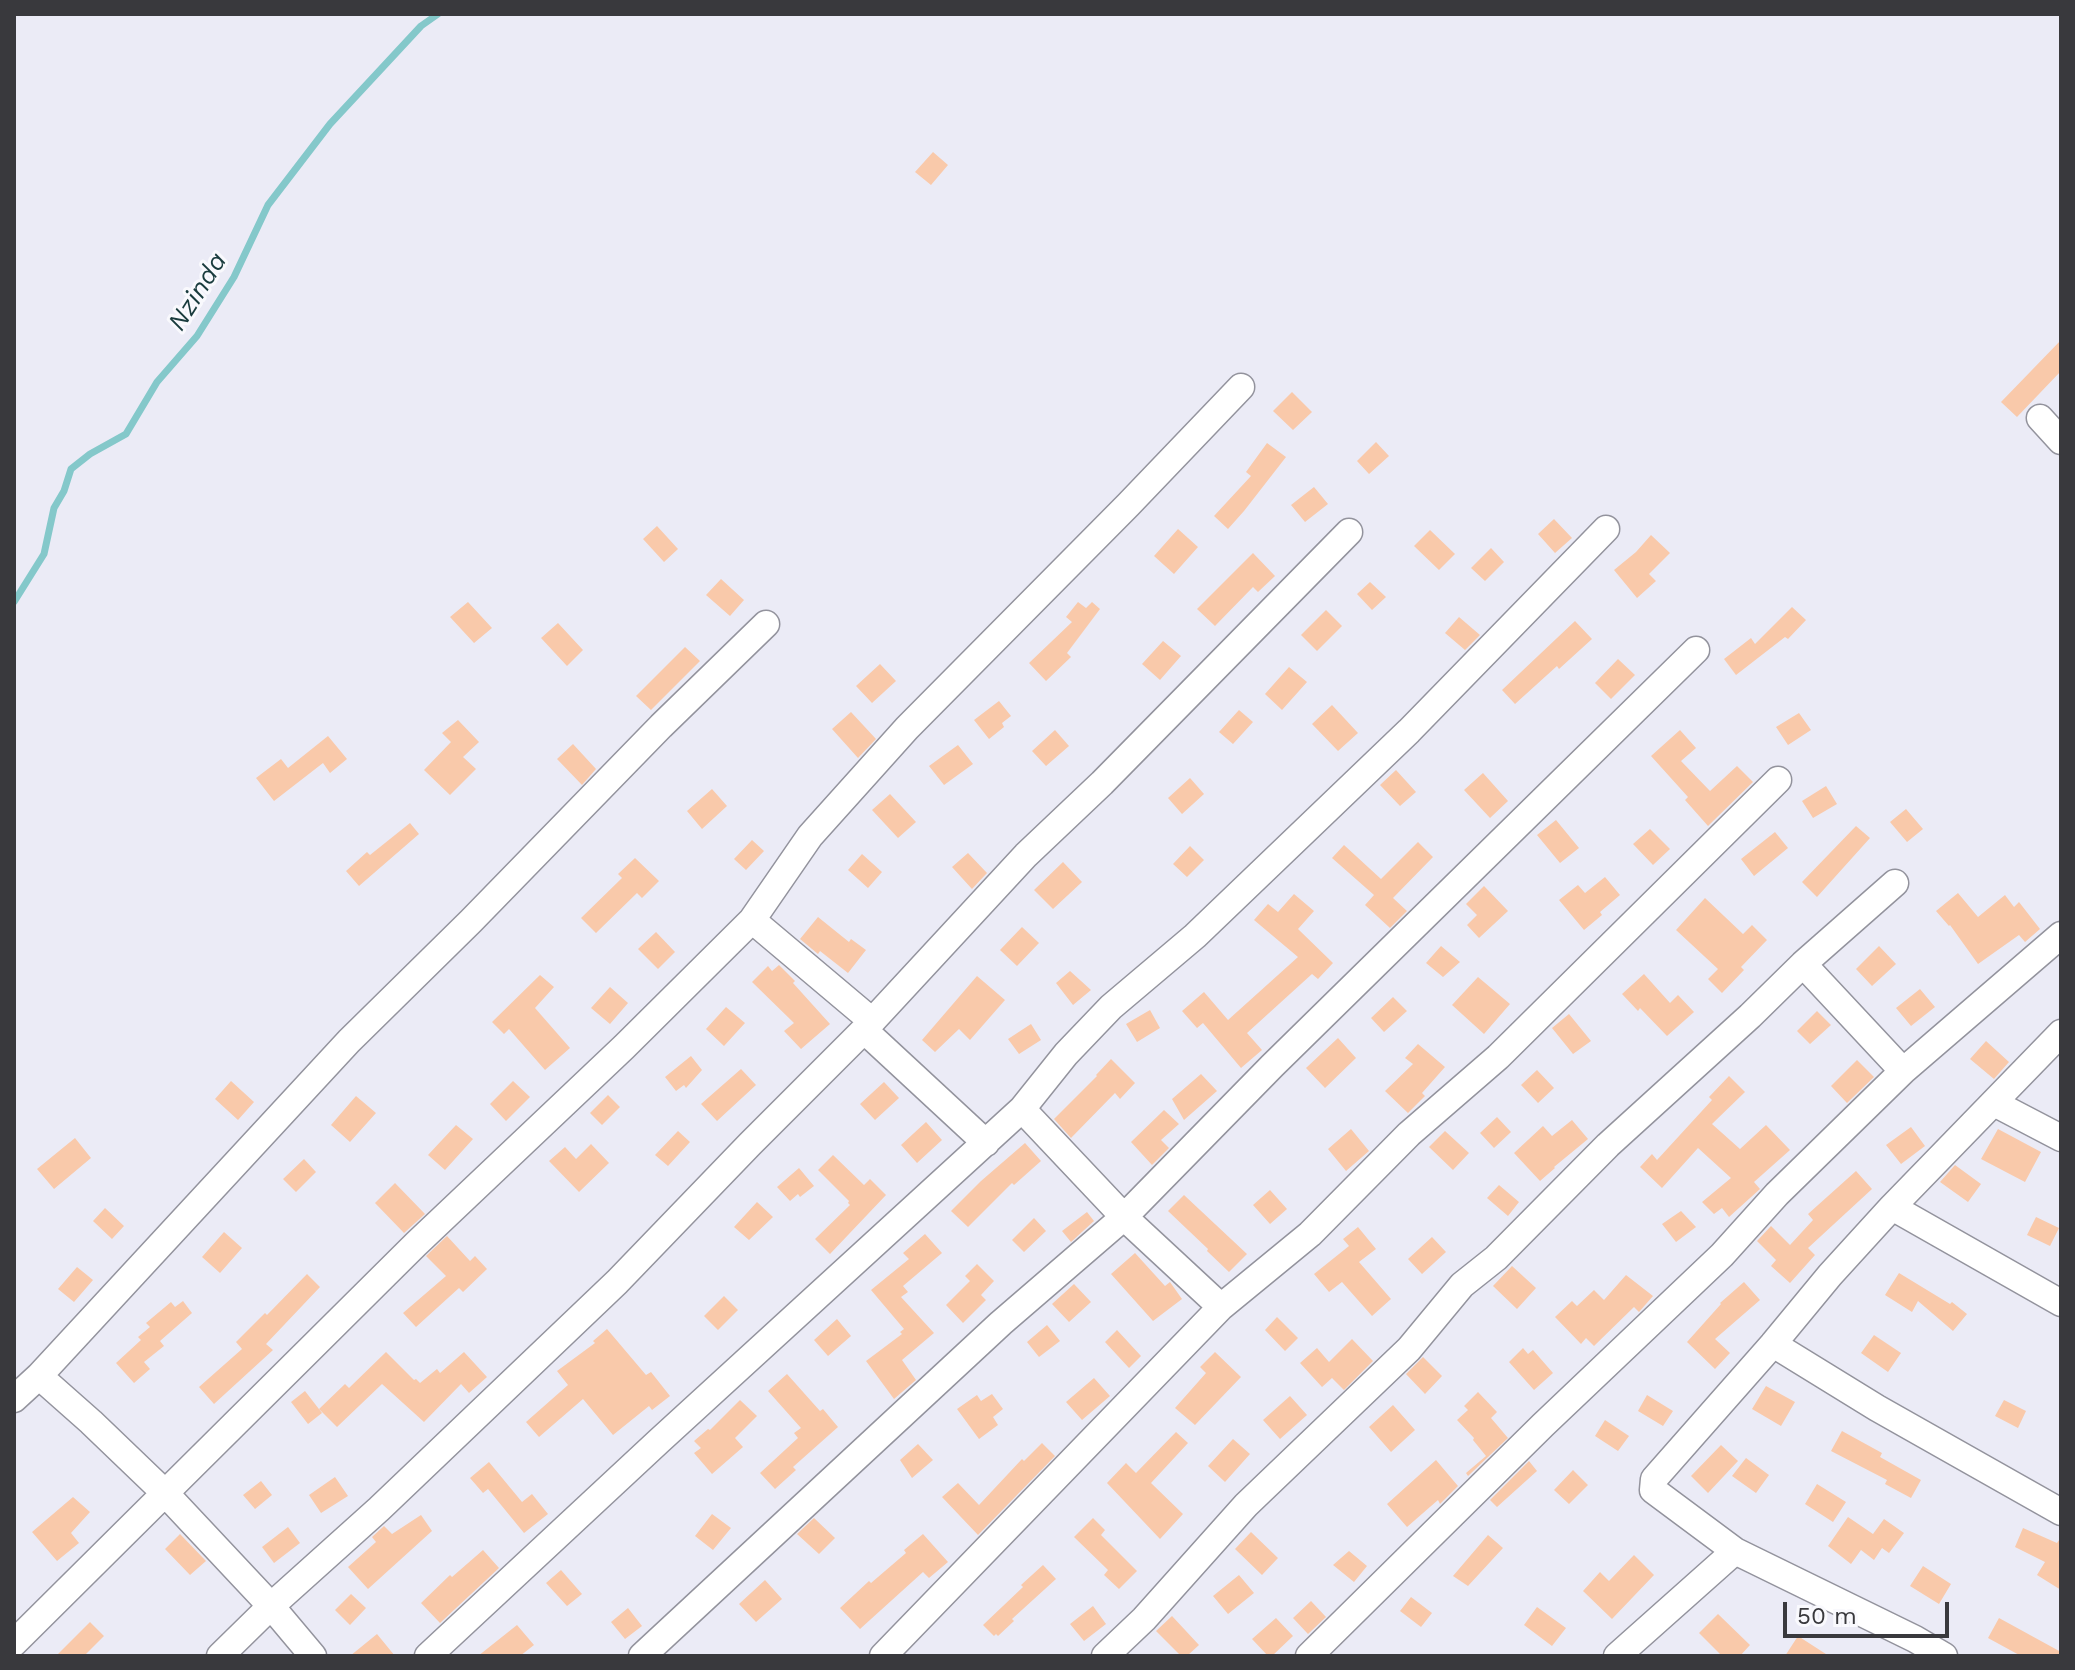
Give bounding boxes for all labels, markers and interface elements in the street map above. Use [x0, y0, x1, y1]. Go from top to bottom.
water label: Nzinda [162, 247, 234, 337]
scale bar [1787, 1586, 1953, 1636]
text: 50 m [1797, 1602, 1857, 1630]

